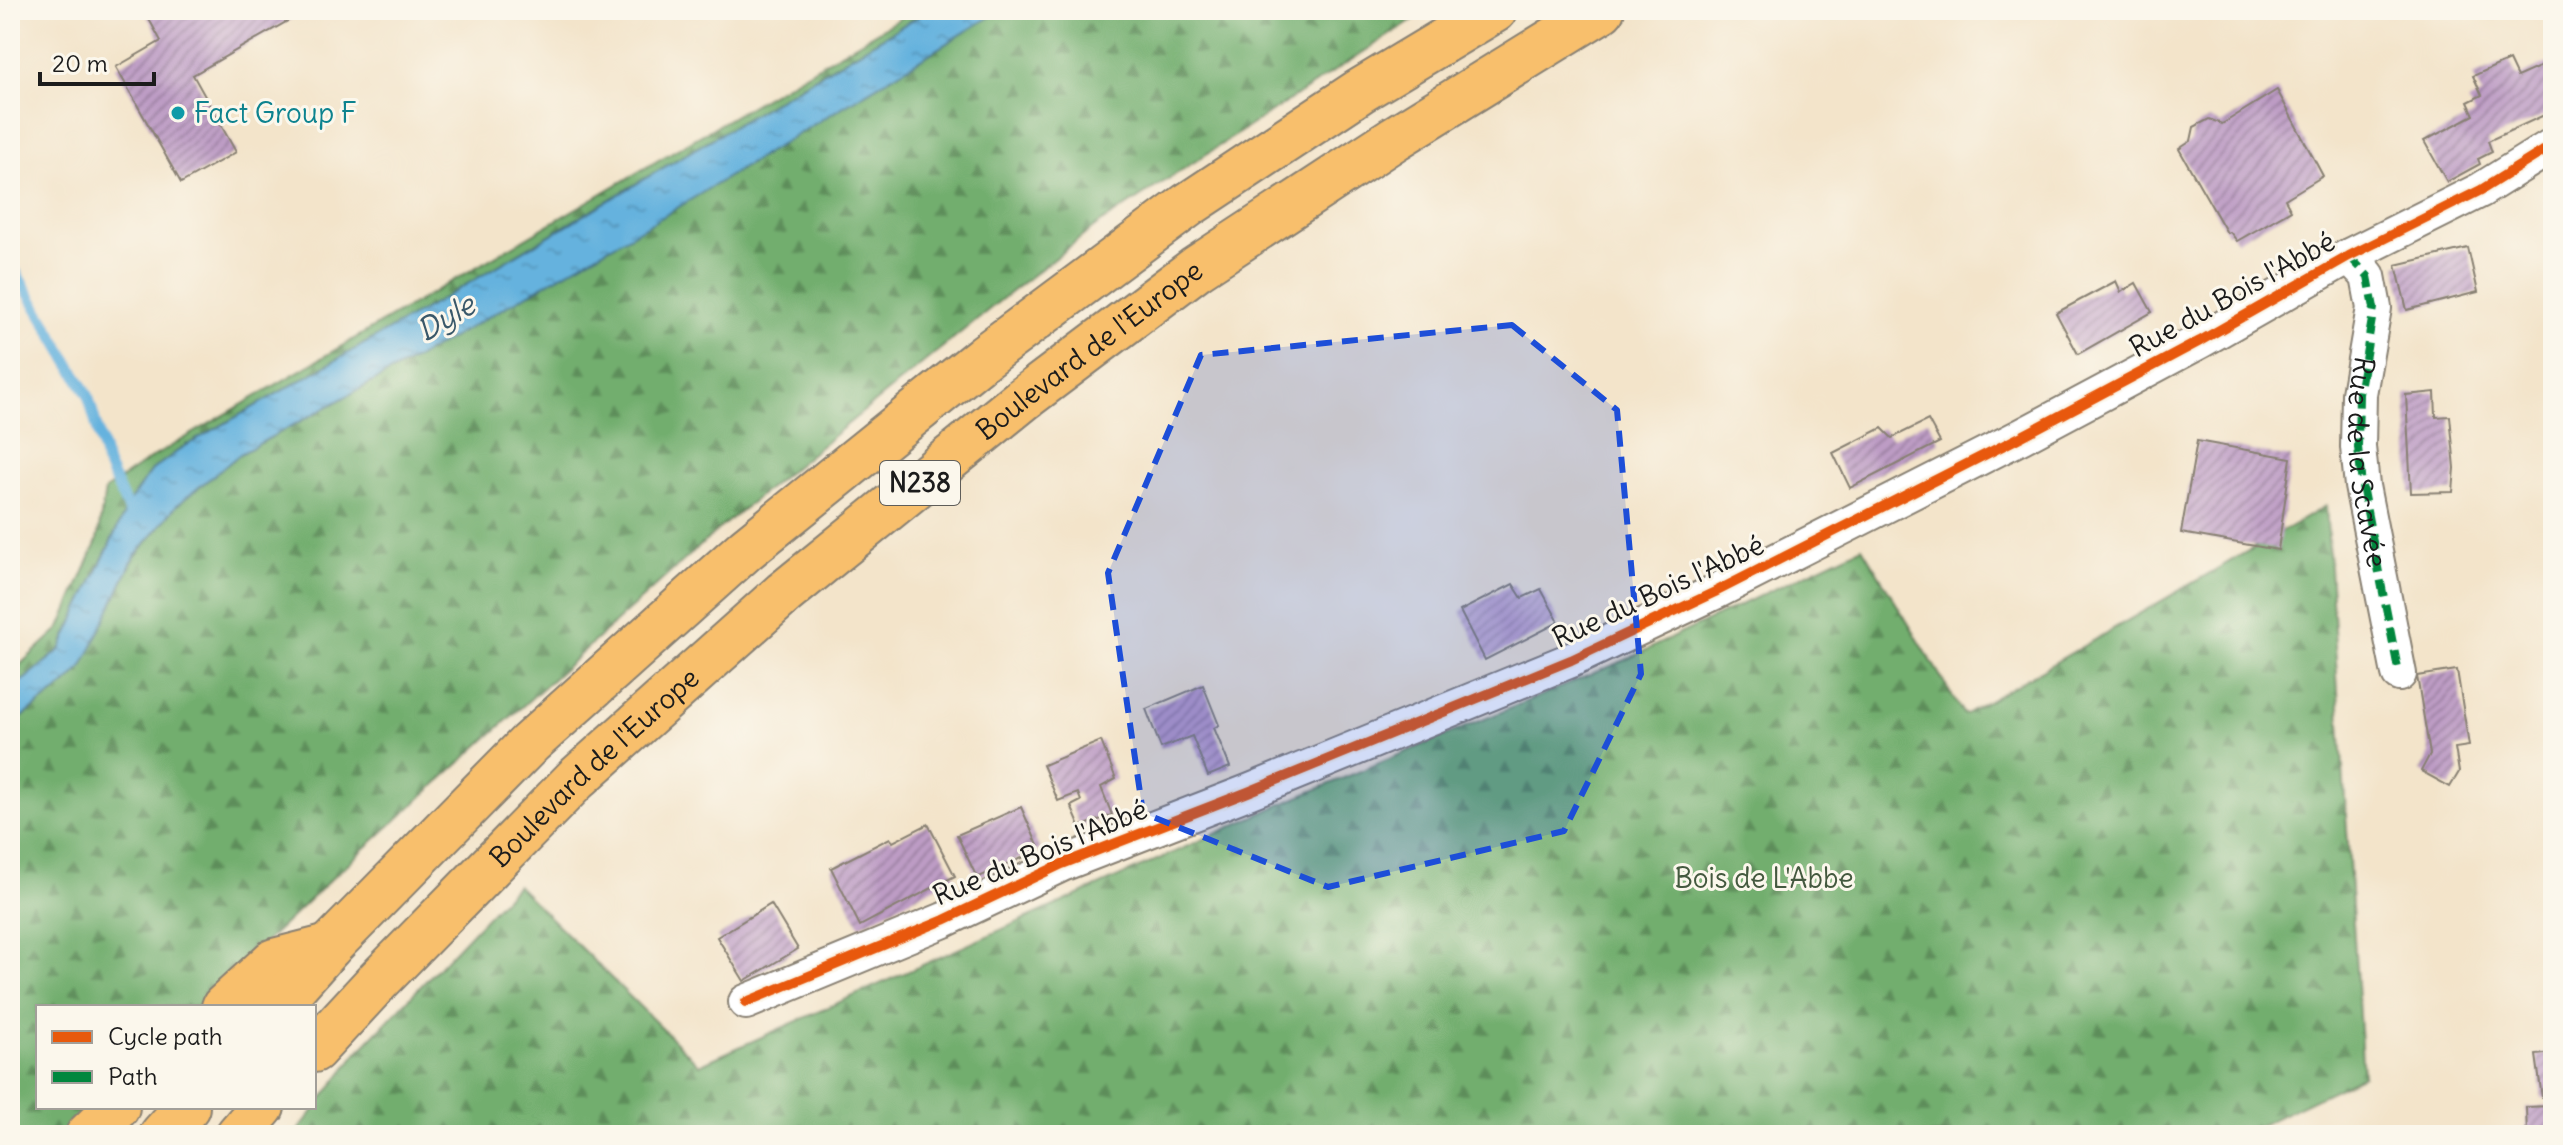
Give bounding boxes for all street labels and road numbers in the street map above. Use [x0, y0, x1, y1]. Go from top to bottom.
street label: Rue du Bois l'Abbé [2123, 223, 2341, 365]
street label: Boulevard de l'Europe [968, 252, 1210, 448]
street label: Rue de la Scavée [2340, 354, 2396, 570]
road number: N238 [880, 461, 960, 505]
street label: Rue du Bois l'Abbé [1546, 526, 1770, 656]
street label: Boulevard de l'Europe [481, 660, 706, 875]
street label: Rue du Bois l'Abbé [927, 791, 1153, 913]

